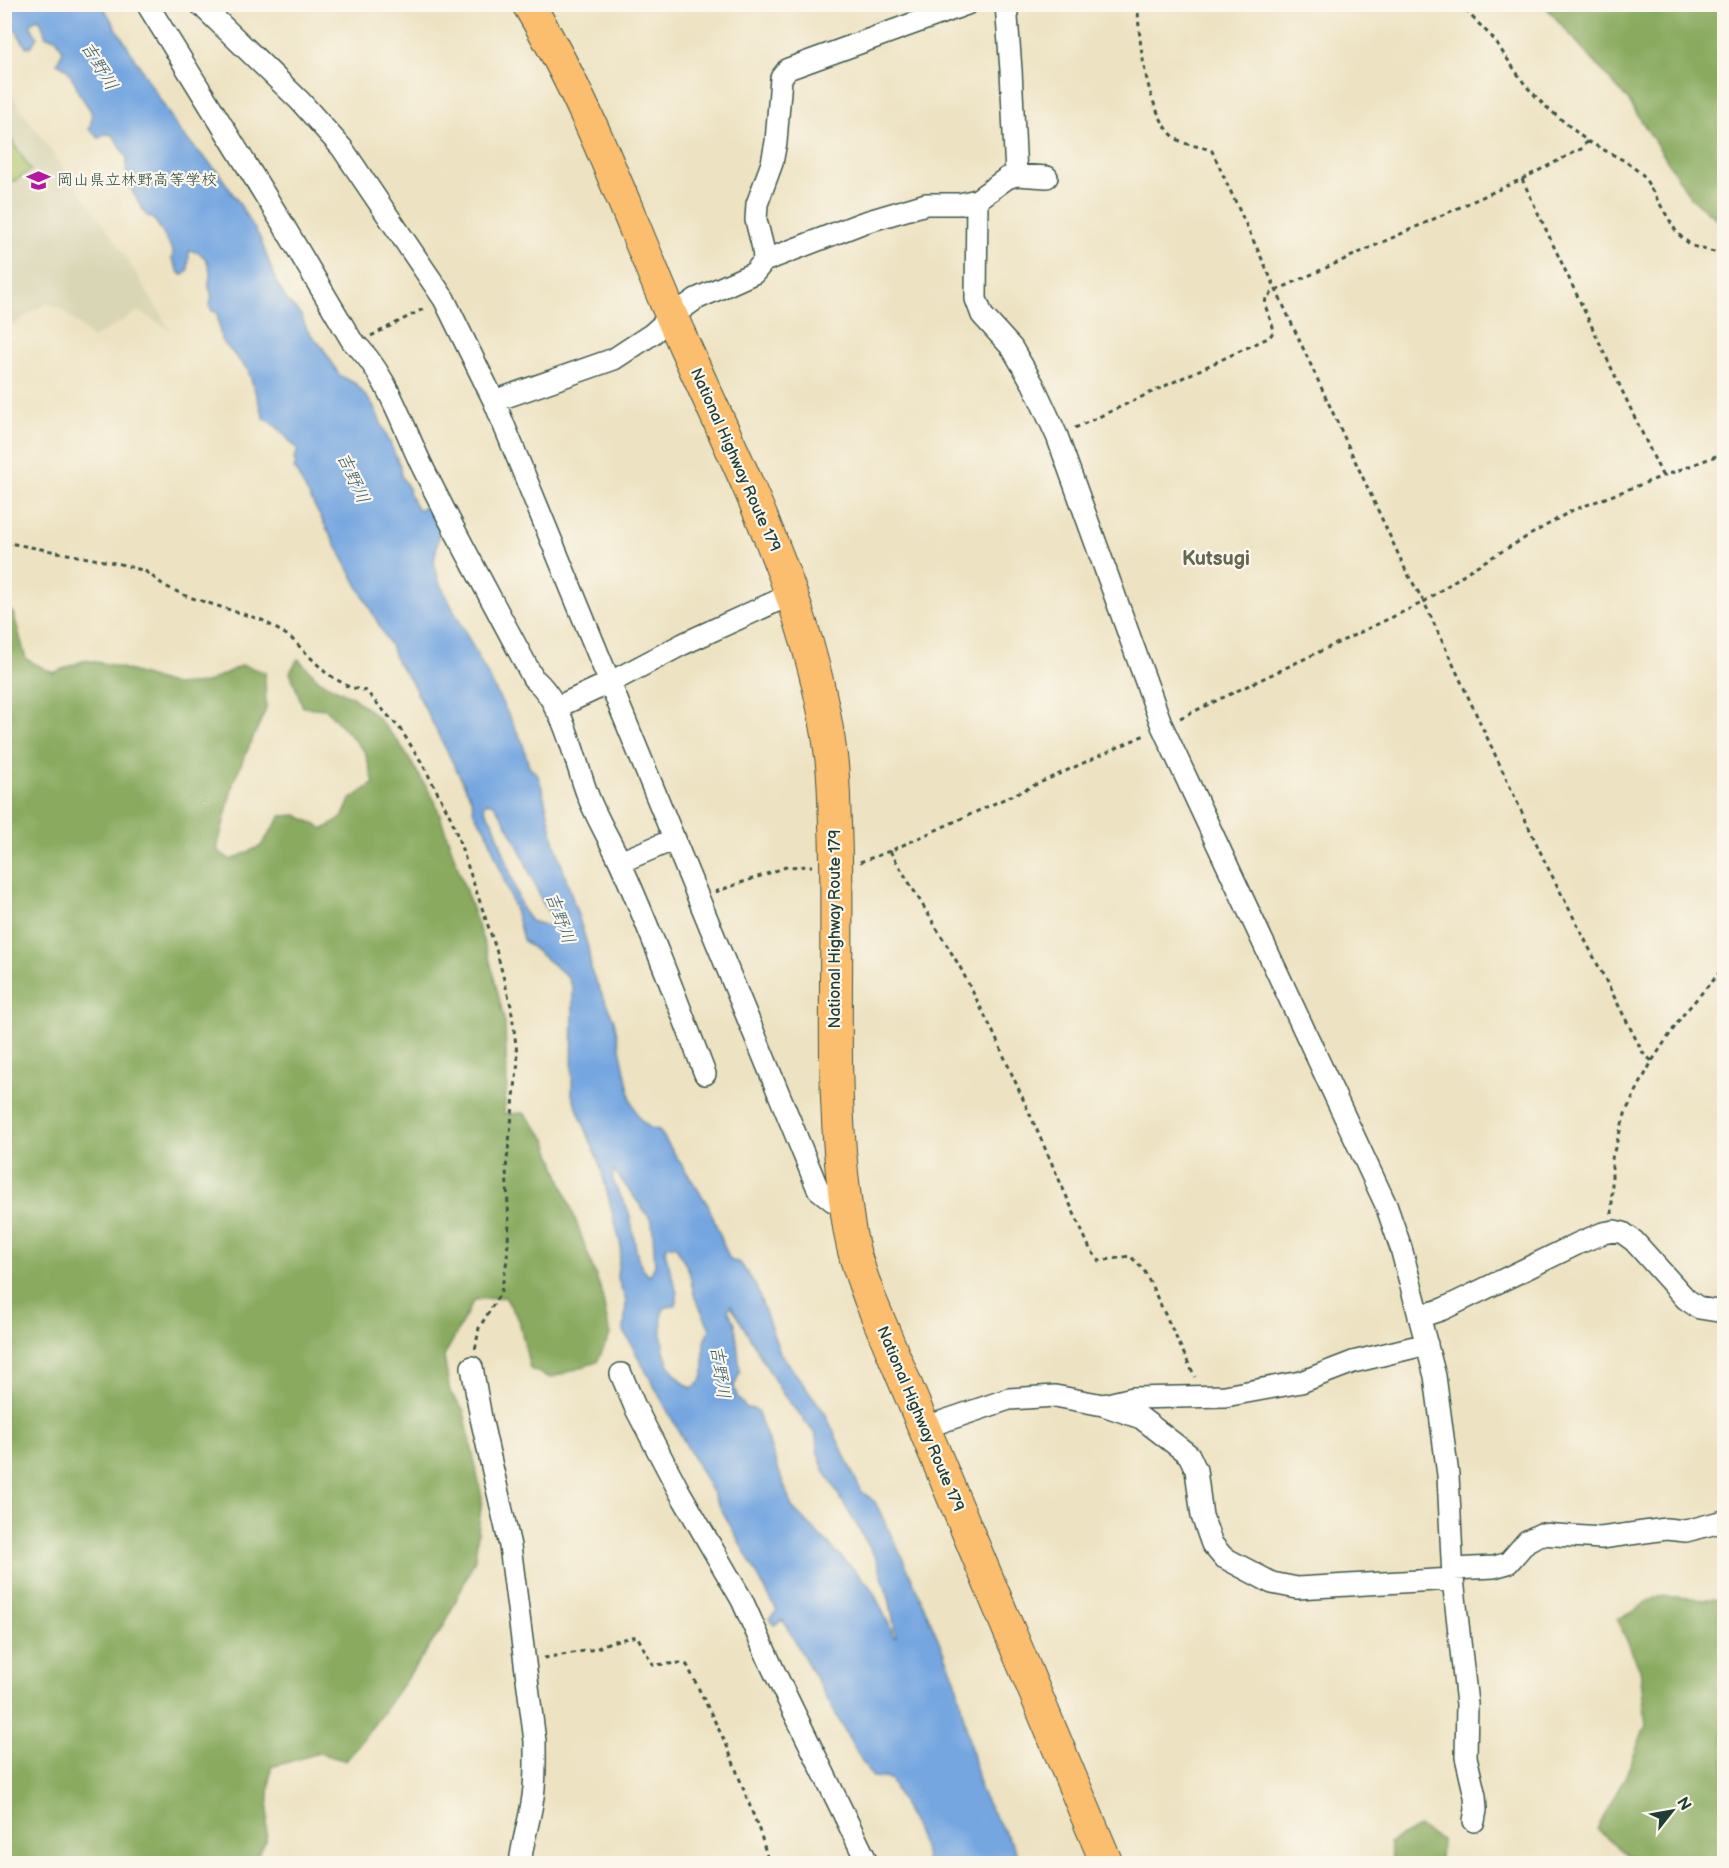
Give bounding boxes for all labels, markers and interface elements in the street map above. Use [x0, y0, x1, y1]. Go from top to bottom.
water label: 吉野川 [76, 37, 122, 95]
school or university icon: 岡山県立林野高等学校 [26, 167, 52, 193]
place label: 岡山県立林野高等学校 [57, 171, 217, 190]
street label: National Highway Route 179 [686, 365, 784, 555]
water label: 吉野川 [332, 449, 374, 507]
district label: Kutsugi [1182, 547, 1250, 571]
street label: National Highway Route 179 [826, 829, 845, 1029]
water label: 吉野川 [541, 889, 579, 947]
street label: National Highway Route 179 [872, 1324, 968, 1514]
water label: 吉野川 [706, 1344, 734, 1400]
north arrow [1642, 1781, 1702, 1841]
text: N [1672, 1794, 1695, 1814]

